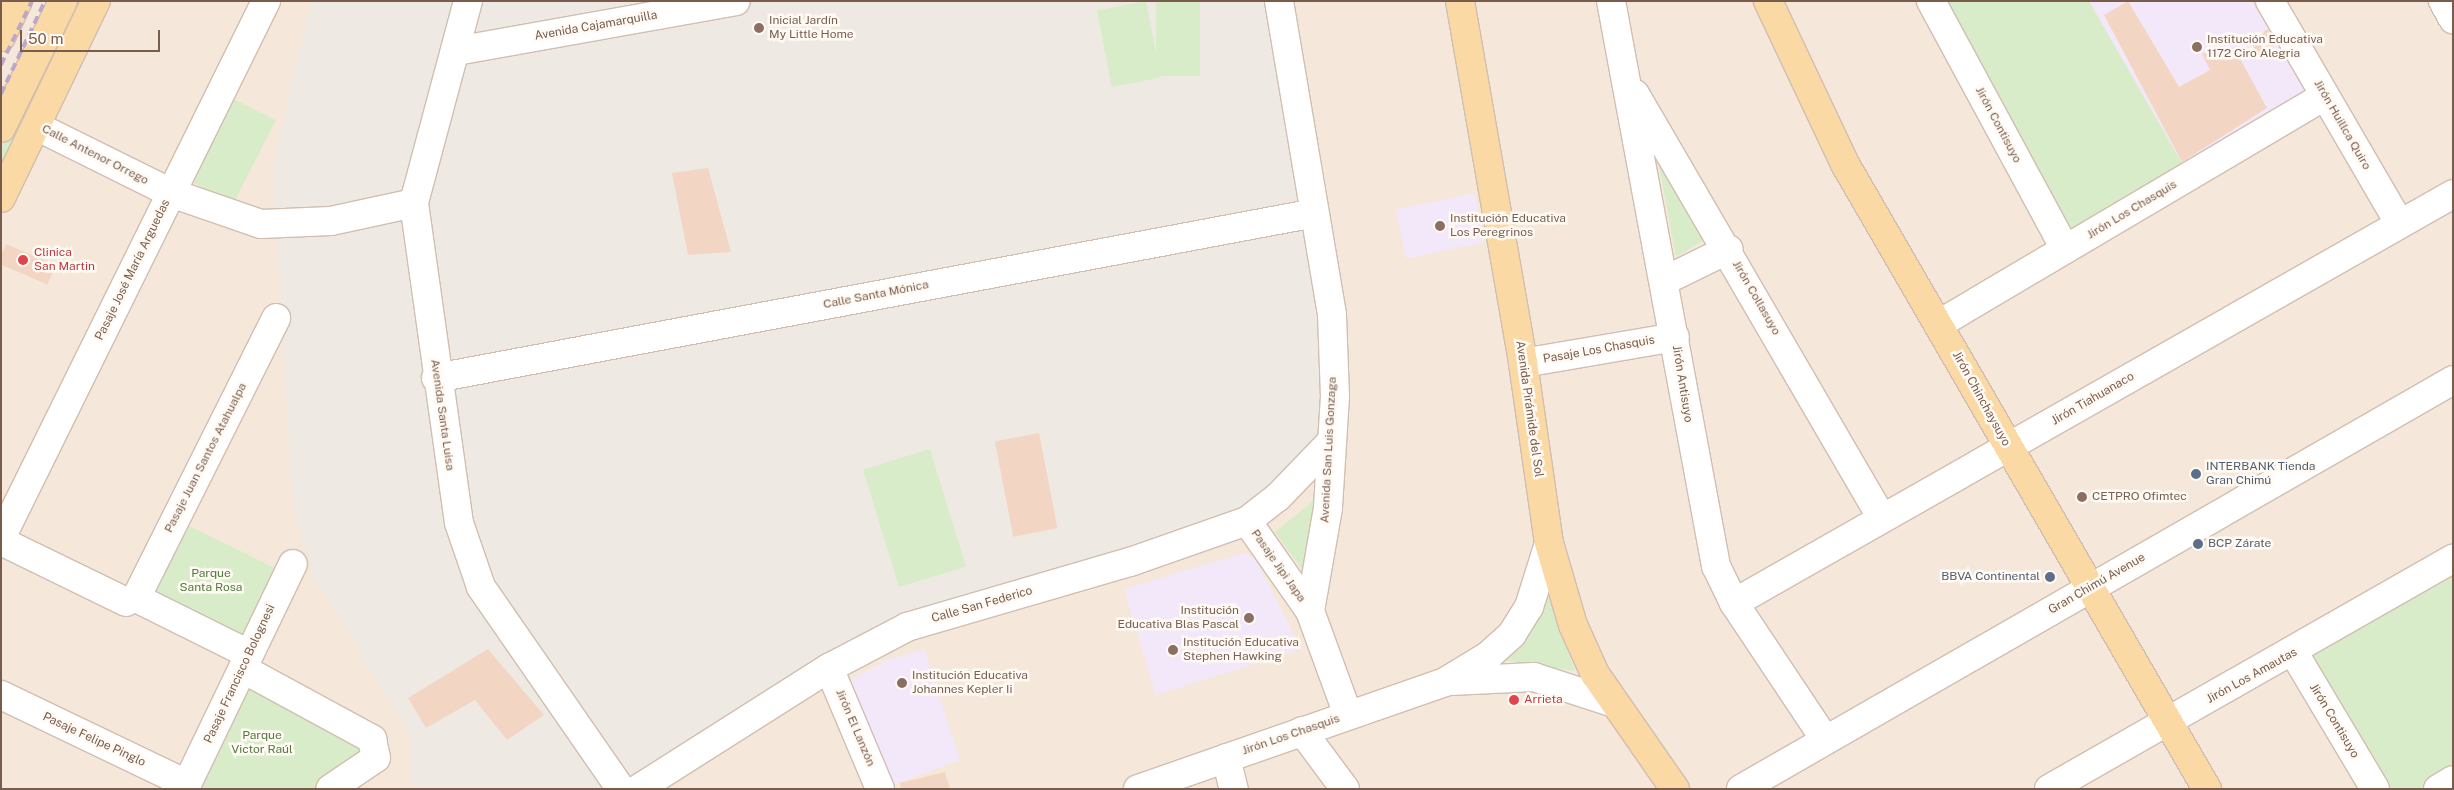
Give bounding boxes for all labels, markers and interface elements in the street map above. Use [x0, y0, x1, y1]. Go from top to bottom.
street label: Avenida Cajamarquilla [534, 8, 658, 44]
place label: Inicial Jardín My Little Home [769, 14, 854, 42]
scale bar [22, 20, 162, 52]
marker: Inicial Jardín My Little Home [753, 22, 765, 34]
text: 50 m [28, 30, 63, 47]
place label: Institución Educativa 1172 Ciro Alegria [2207, 33, 2323, 61]
marker: Institución Educativa 1172 Ciro Alegria [2191, 41, 2203, 53]
street label: Jirón Huillca Quiro [2310, 77, 2374, 173]
street label: Jirón Contisuyo [1972, 84, 2024, 166]
street label: Calle Antenor Orrego [39, 122, 151, 188]
street label: Jirón Los Chasquis [2084, 177, 2180, 243]
street label: Pasaje José María Arguedas [93, 197, 173, 343]
place label: Institución Educativa Los Peregrinos [1450, 212, 1566, 240]
marker: Institución Educativa Los Peregrinos [1434, 220, 1446, 232]
place label: Clinica San Martin [34, 246, 95, 274]
marker: Clinica San Martin [16, 253, 30, 267]
street label: Jirón Collasuyo [1729, 258, 1783, 338]
street label: Calle Santa Mónica [822, 278, 930, 312]
street label: Pasaje Los Chasquis [1542, 333, 1656, 367]
street label: Avenida Pirámide del Sol [1512, 340, 1546, 478]
street label: Jirón Antisuyo [1669, 344, 1695, 424]
street label: Jirón Chinchaysuyo [1949, 349, 2013, 449]
street label: Avenida Santa Luisa [427, 358, 457, 472]
street label: Jirón Tiahuanaco [2049, 370, 2137, 428]
street label: Avenida San Luis Gonzaga [1318, 377, 1340, 523]
street label: Pasaje Juan Santos Atahualpa [162, 381, 250, 535]
place label: INTERBANK Tienda Gran Chimú [2206, 460, 2315, 488]
marker: INTERBANK Tienda Gran Chimú [2190, 468, 2202, 480]
place label: CETPRO Ofimtec [2092, 490, 2187, 504]
marker: CETPRO Ofimtec [2076, 491, 2088, 503]
street label: Pasaje Jipi Japa [1248, 527, 1308, 605]
place label: BCP Zárate [2208, 537, 2271, 551]
marker: BCP Zárate [2192, 538, 2204, 550]
street label: Gran Chimú Avenue [2046, 550, 2148, 618]
park label: Parque Santa Rosa [180, 567, 242, 595]
place label: BBVA Continental [1941, 570, 2040, 584]
marker: BBVA Continental [2044, 571, 2056, 583]
street label: Calle San Federico [930, 584, 1034, 626]
street label: Pasaje Francisco Bolognesi [201, 602, 279, 746]
place label: Institución Educativa Blas Pascal [1118, 604, 1239, 632]
marker: Institución Educativa Blas Pascal [1243, 612, 1255, 624]
place label: Institución Educativa Stephen Hawking [1183, 636, 1299, 664]
marker: Institución Educativa Stephen Hawking [1167, 644, 1179, 656]
street label: Jirón Los Amautas [2204, 645, 2300, 707]
place label: Institución Educativa Johannes Kepler Ii [912, 669, 1028, 697]
marker: Institución Educativa Johannes Kepler Ii [896, 677, 908, 689]
street label: Jirón Contisuyo [2306, 681, 2362, 761]
street label: Jirón El Lanzón [832, 687, 878, 769]
place label: Arrieta [1524, 693, 1563, 707]
marker: Arrieta [1508, 694, 1520, 706]
street label: Pasaje Felipe Pinglo [40, 710, 148, 770]
street label: Jirón Los Chasquis [1240, 712, 1342, 758]
park label: Parque Victor Raúl [231, 729, 293, 757]

